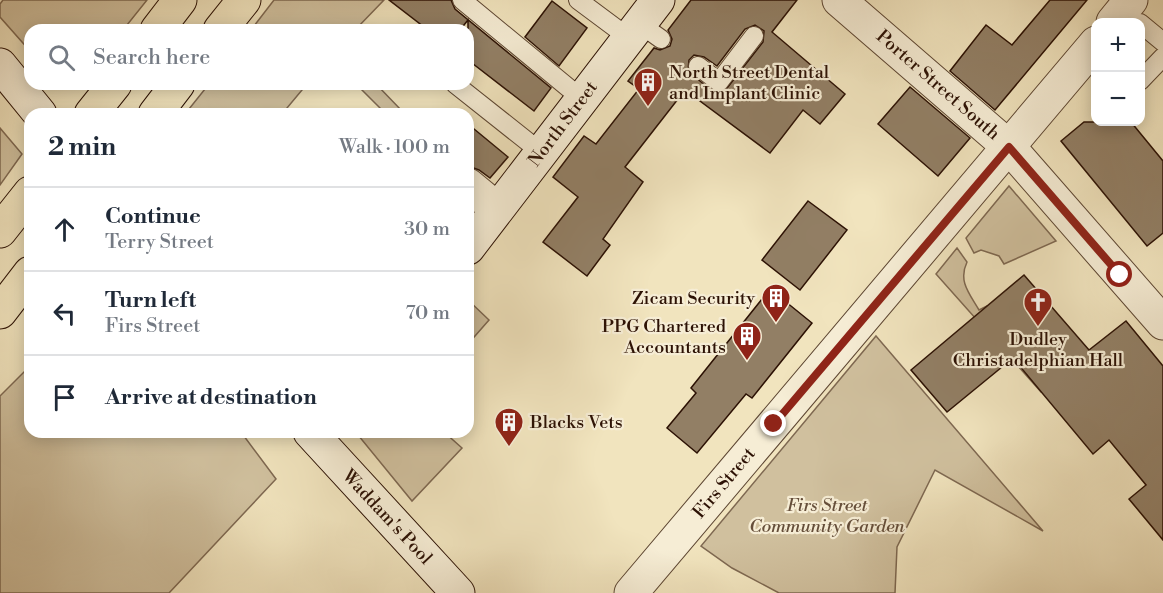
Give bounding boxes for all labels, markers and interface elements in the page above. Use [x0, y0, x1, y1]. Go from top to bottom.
map controls [1091, 18, 1145, 126]
button: + [1091, 18, 1145, 72]
search box [24, 24, 474, 90]
street label: Porter Street South [871, 25, 1005, 145]
icon: search [45, 41, 78, 74]
text: Search here [93, 44, 210, 71]
place label: North Street Dental and Implant Clinic [669, 61, 830, 105]
building icon: North Street Dental and Implant Clinic [632, 66, 664, 108]
button: − [1091, 72, 1145, 126]
street label: North Street [523, 76, 603, 171]
text: 2 min [48, 131, 116, 163]
text: Walk · 100 m [339, 135, 450, 160]
text: Continue [105, 203, 201, 230]
icon: ahead [48, 213, 81, 246]
text: 30 m [404, 217, 450, 242]
text: Terry Street [105, 230, 214, 255]
route start [1106, 261, 1132, 287]
building icon: Zicam Security [760, 282, 792, 324]
church icon: Dudley Christadelphian Hall [1022, 286, 1054, 328]
text: Turn left [105, 287, 196, 314]
place label: Zicam Security [632, 287, 755, 310]
icon: left [48, 297, 81, 330]
text: 70 m [406, 301, 450, 326]
text: Firs Street [105, 314, 200, 339]
place label: PPG Chartered Accountants [602, 315, 727, 359]
building icon: PPG Chartered Accountants [731, 320, 763, 362]
place label: Dudley Christadelphian Hall [953, 328, 1124, 372]
icon: arrive [48, 381, 81, 414]
text: Arrive at destination [105, 384, 317, 411]
building icon: Blacks Vets [493, 406, 525, 448]
route end [760, 410, 786, 436]
place label: Blacks Vets [529, 411, 623, 434]
street label: Firs Street [688, 442, 761, 523]
street label: Waddam's Pool [336, 464, 437, 570]
park label: Firs Street Community Garden [749, 494, 906, 538]

